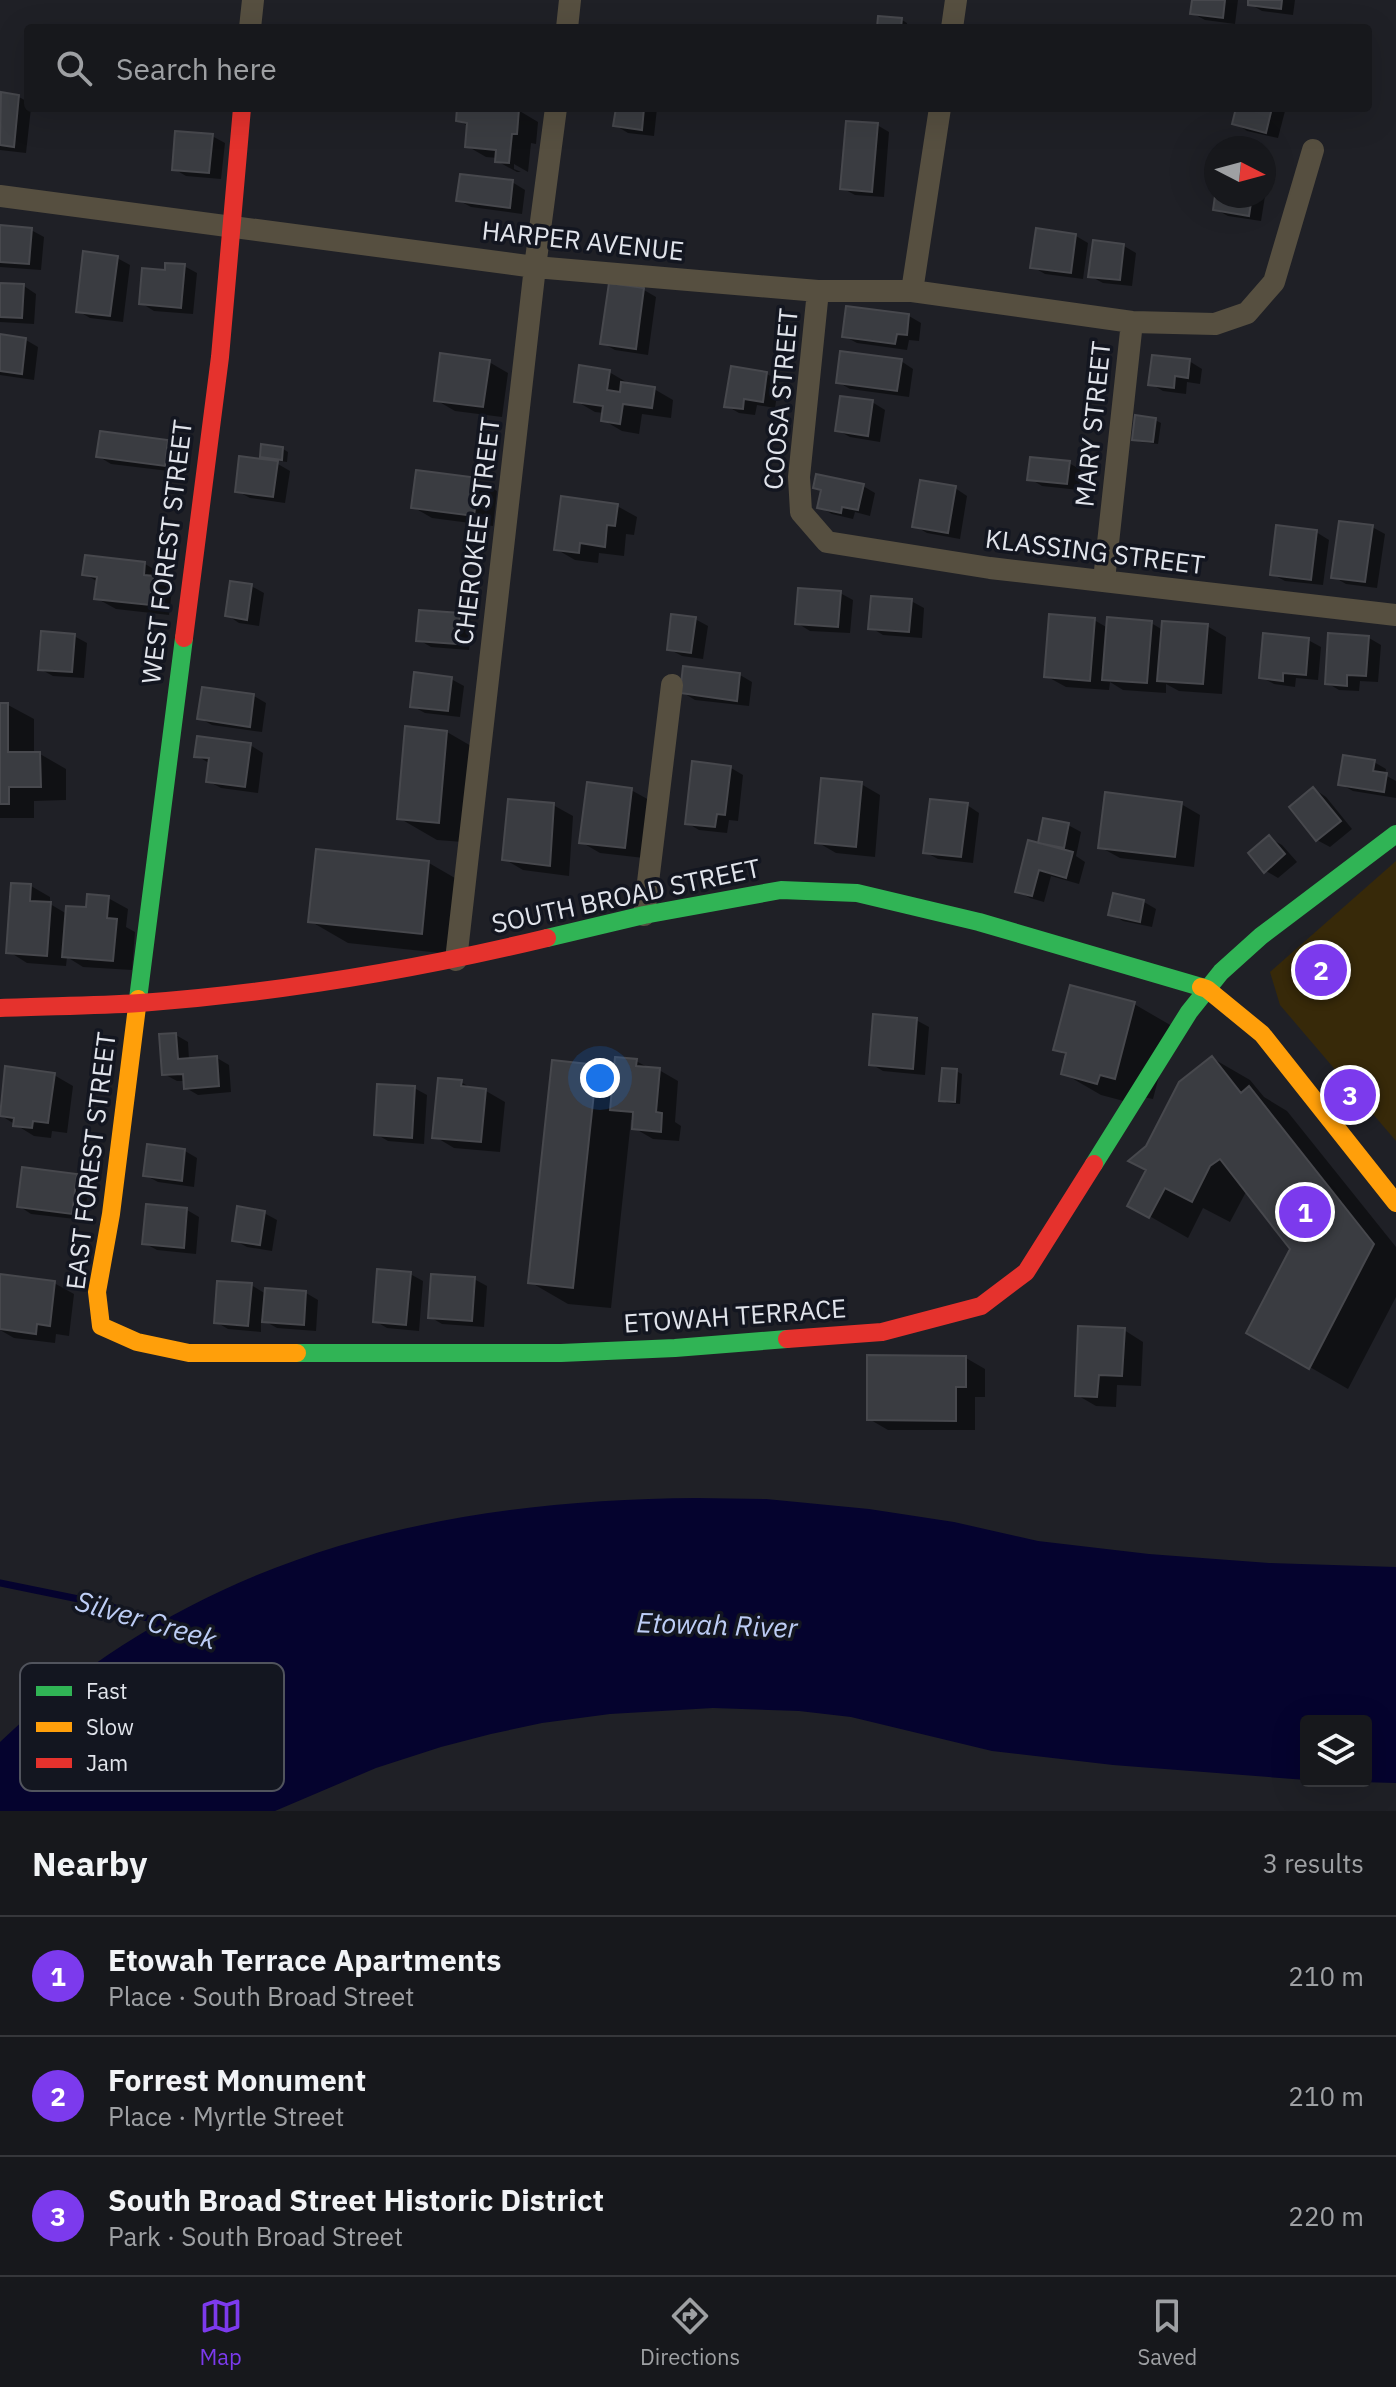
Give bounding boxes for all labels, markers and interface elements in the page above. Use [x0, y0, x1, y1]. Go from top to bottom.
search box [24, 24, 1372, 112]
icon: search [52, 46, 96, 90]
text: Search here [116, 49, 277, 88]
north arrow [1204, 136, 1276, 208]
street label: HARPER AVENUE [480, 212, 686, 268]
street label: COOSA STREET [755, 307, 805, 491]
street label: MARY STREET [1066, 339, 1118, 508]
street label: CHEROKEE STREET [445, 415, 507, 647]
street label: WEST FOREST STREET [133, 418, 199, 686]
street label: KLASSING STREET [983, 521, 1207, 581]
street label: SOUTH BROAD STREET [488, 850, 763, 940]
pin: 2 [1295, 940, 1347, 1000]
street label: EAST FOREST STREET [57, 1030, 123, 1292]
your location [580, 1058, 620, 1098]
pin: 3 [1324, 1065, 1376, 1125]
pin: 1 [1279, 1182, 1331, 1242]
street label: ETOWAH TERRACE [622, 1290, 847, 1340]
water label: Silver Creek [71, 1582, 222, 1657]
water label: Etowah River [636, 1603, 799, 1646]
legend [20, 1663, 284, 1791]
text: Fast [86, 1676, 127, 1705]
text: Slow [86, 1712, 134, 1741]
map controls [1300, 1715, 1372, 1787]
button: layers [1300, 1715, 1372, 1787]
text: Jam [86, 1748, 128, 1777]
text: Nearby [32, 1841, 147, 1885]
text: 3 results [1262, 1846, 1364, 1880]
text: Etowah Terrace Apartments [108, 1940, 501, 1979]
text: 1 [50, 1959, 66, 1993]
text: 210 m [1288, 1959, 1364, 1993]
text: Place · South Broad Street [108, 1979, 415, 2013]
text: Forrest Monument [108, 2060, 366, 2099]
text: 2 [50, 2079, 66, 2113]
text: 210 m [1288, 2079, 1364, 2113]
text: Place · Myrtle Street [108, 2099, 344, 2133]
text: South Broad Street Historic District [108, 2180, 604, 2219]
text: 3 [50, 2199, 66, 2233]
text: 220 m [1288, 2199, 1364, 2233]
text: Park · South Broad Street [108, 2219, 403, 2253]
tab: Map [199, 2294, 243, 2371]
tab: Directions [640, 2294, 740, 2371]
tab: Saved [1137, 2294, 1197, 2371]

